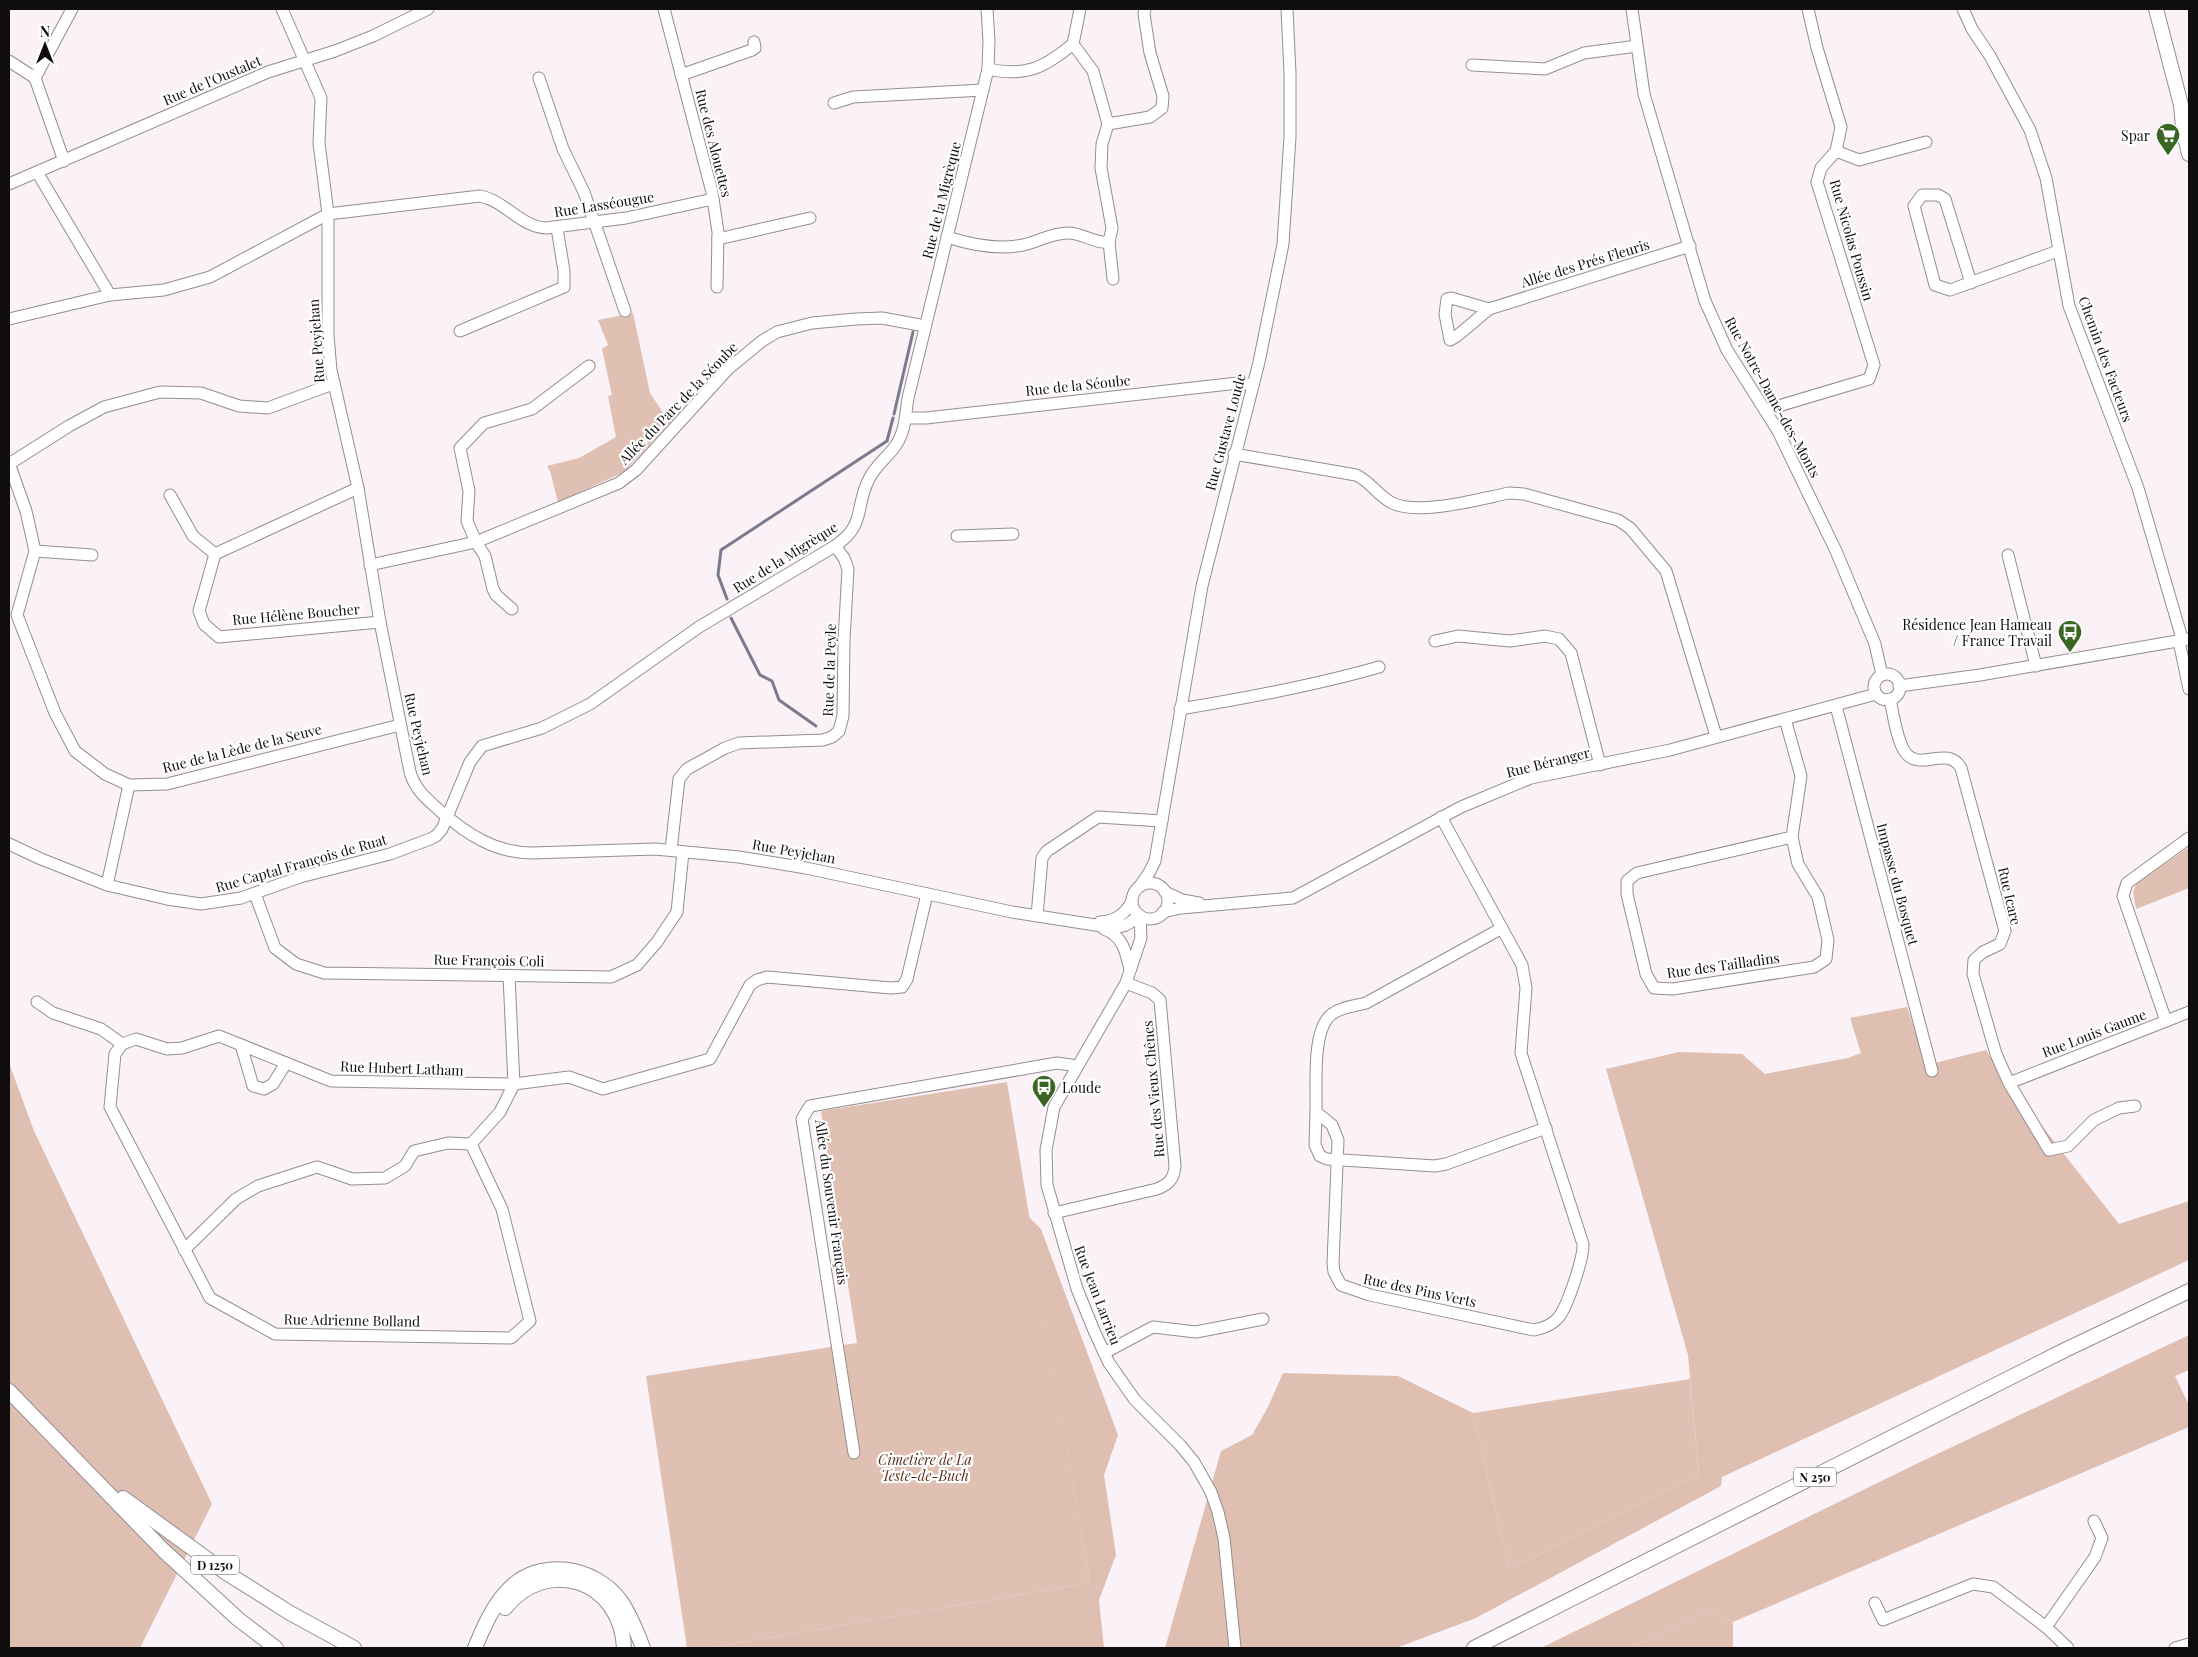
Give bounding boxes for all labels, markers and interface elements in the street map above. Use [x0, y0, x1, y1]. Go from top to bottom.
north arrow [20, 20, 70, 70]
text: N [40, 22, 50, 41]
street label: Rue de l'Oustalet [160, 50, 265, 109]
street label: Rue des Alouettes [691, 87, 737, 199]
supermarket icon: Spar [2155, 122, 2181, 156]
place label: Spar [2121, 126, 2151, 145]
street label: Rue de la Migrèque [917, 139, 965, 261]
street label: Rue Nicolas Poussin [1826, 177, 1879, 304]
street label: Rue Lasséougue [553, 187, 655, 221]
street label: Allée des Prés Fleuris [1517, 234, 1652, 292]
street label: Chemin des Facteurs [2074, 293, 2138, 425]
street label: Rue Peyjehan [304, 298, 328, 384]
street label: Rue Notre-Dame-des-Monts [1721, 313, 1825, 481]
street label: Allée du Parc de la Séoube [614, 338, 742, 469]
street label: Rue de la Séoube [1024, 370, 1132, 400]
street label: Rue Gustave Loude [1200, 371, 1250, 493]
street label: Rue de la Migrèque [729, 517, 841, 597]
street label: Rue Hélène Boucher [231, 599, 361, 629]
place label: Résidence Jean Hameau / France Travail [1902, 615, 2052, 650]
bus stop icon: Résidence Jean Hameau / France Travail [2057, 619, 2083, 653]
street label: Rue de la Peyle [818, 623, 840, 717]
street label: Rue Peyjehan [400, 691, 438, 778]
street label: Rue de la Lède de la Seuve [160, 719, 324, 777]
street label: Rue Béranger [1504, 742, 1593, 782]
street label: Impasse du Bosquet [1873, 821, 1924, 948]
street label: Rue Captal François de Ruat [213, 829, 390, 897]
street label: Rue Peyjehan [751, 834, 838, 868]
street label: Rue Icare [1994, 865, 2026, 927]
street label: Rue des Tailladins [1665, 948, 1781, 982]
street label: Rue François Coli [433, 950, 545, 970]
street label: Rue Louis Gaume [2039, 1004, 2149, 1062]
street label: Rue des Vieux Chênes [1138, 1020, 1168, 1158]
street label: Rue Hubert Latham [340, 1056, 465, 1080]
bus stop icon: Loude [1031, 1074, 1057, 1108]
place label: Loude [1062, 1078, 1101, 1097]
street label: Allée du Souvenir Français [811, 1117, 853, 1286]
street label: Rue Jean Larrieu [1070, 1243, 1126, 1347]
street label: Rue des Pins Verts [1362, 1269, 1478, 1311]
street label: Rue Adrienne Bolland [284, 1309, 420, 1331]
park label: Cimetière de La Teste-de-Buch [878, 1450, 972, 1485]
road number: N 250 [1794, 1468, 1836, 1486]
road number: D 1250 [191, 1556, 239, 1574]

